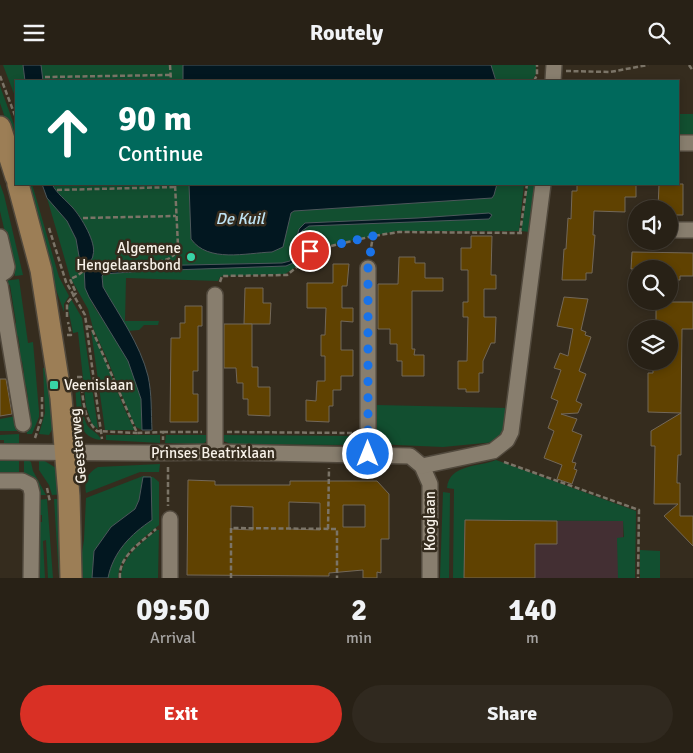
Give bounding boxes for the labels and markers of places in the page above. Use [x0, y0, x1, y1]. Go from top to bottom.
pin [289, 230, 331, 272]
place label: Algemene Hengelaarsbond [76, 239, 181, 274]
marker: Algemene Hengelaarsbond [185, 251, 197, 263]
place label: Veenislaan [64, 376, 134, 394]
marker: Veenislaan [48, 379, 60, 391]

